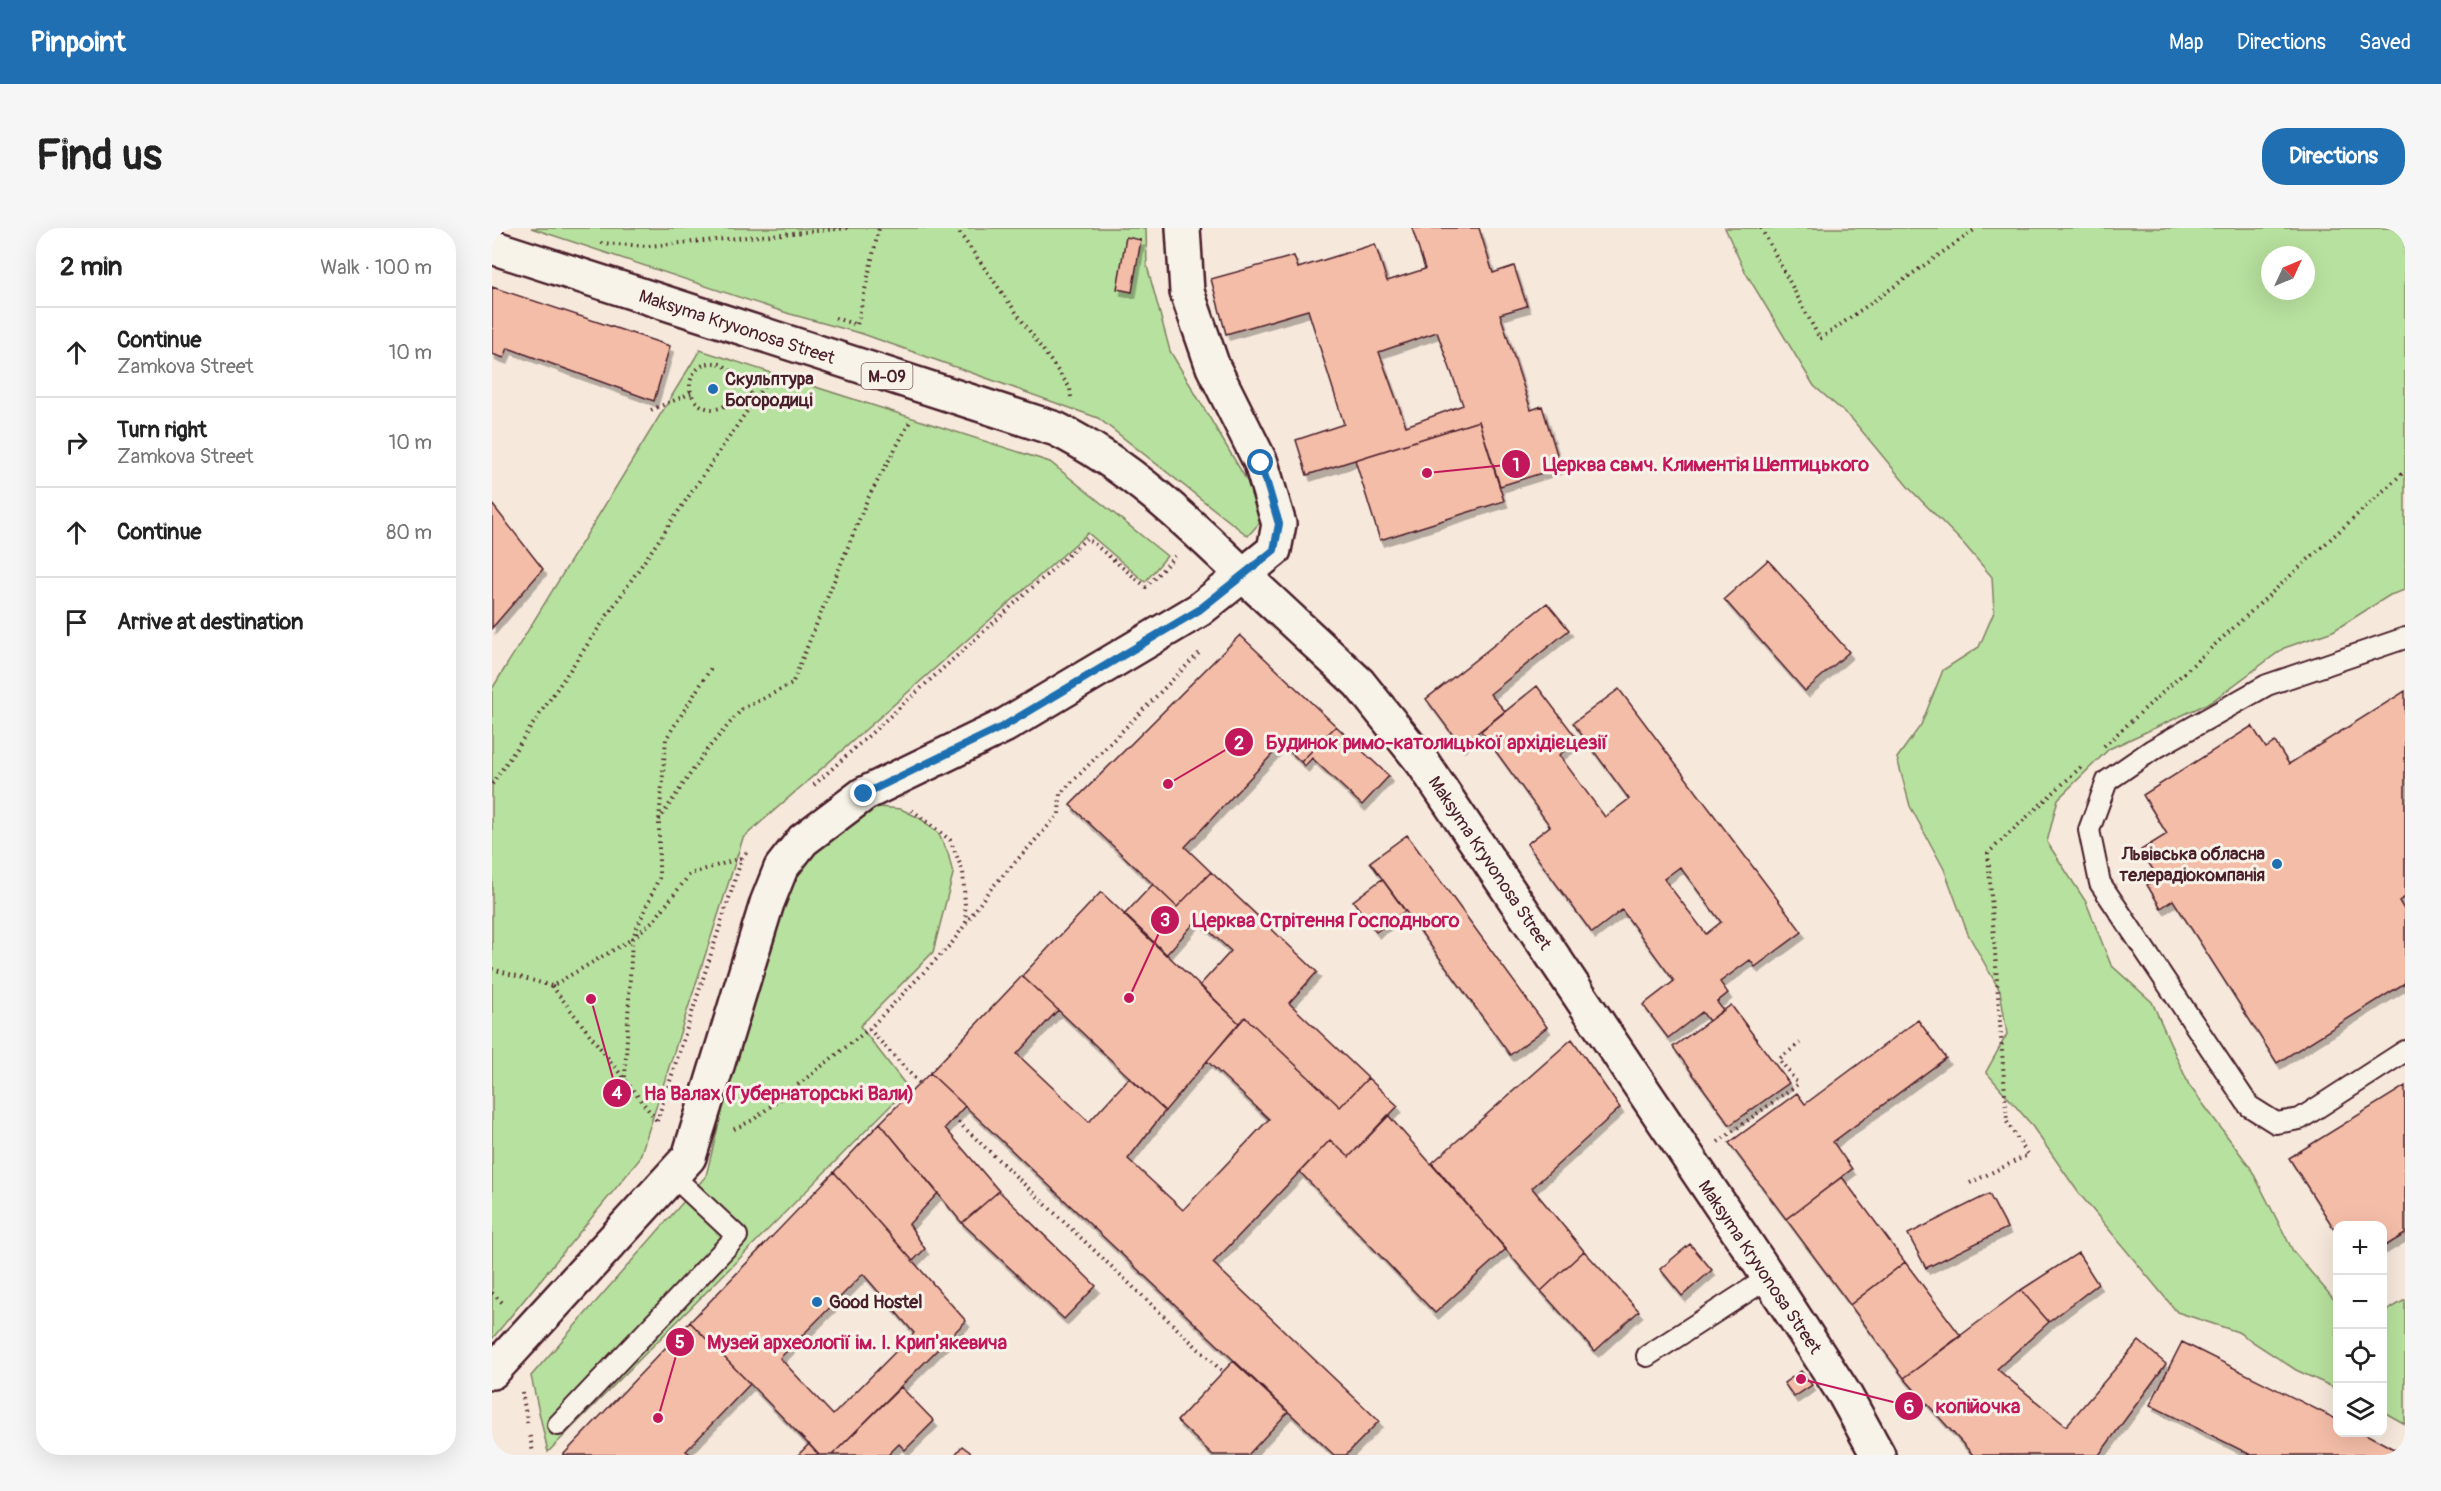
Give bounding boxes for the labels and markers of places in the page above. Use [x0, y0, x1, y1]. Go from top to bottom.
place label: Скульптура Богородиці [725, 368, 814, 412]
marker: Скульптура Богородиці [706, 382, 720, 396]
callout: Церква свмч. Климентія Шептицького [1501, 445, 1881, 483]
callout: Будинок римо-католицької архідієцезії [1224, 723, 1620, 761]
place label: Львівська обласна телерадіокомпанія [2119, 843, 2266, 887]
marker: Львівська обласна телерадіокомпанія [2270, 857, 2284, 871]
callout: Церква Стрітення Господнього [1150, 901, 1471, 939]
callout: На Валах (Губернаторські Вали) [602, 1074, 926, 1112]
place label: Good Hostel [829, 1291, 923, 1314]
marker: Good Hostel [810, 1295, 824, 1309]
callout: Музей археології ім. І. Крип'якевича [665, 1323, 1019, 1361]
callout: копійочка [1894, 1387, 2033, 1425]

